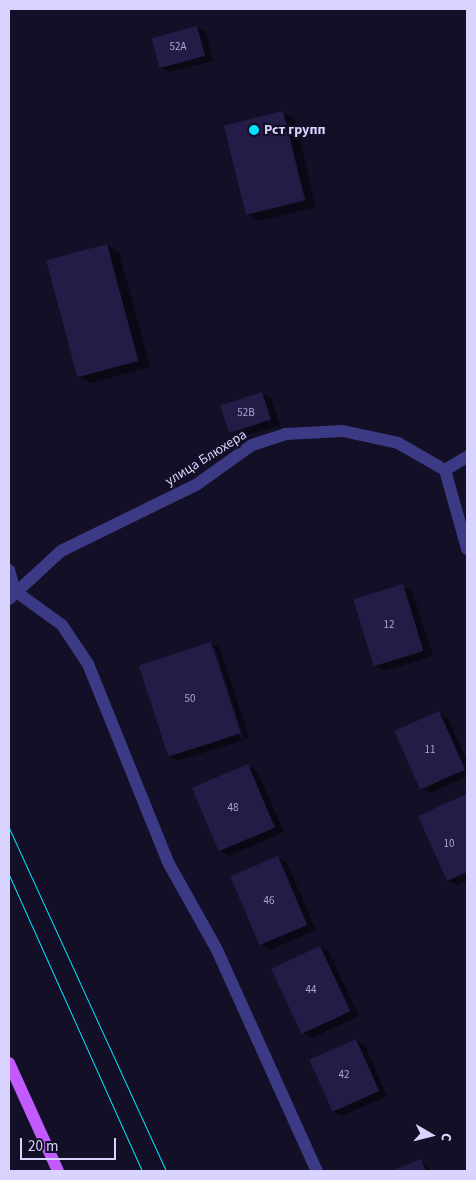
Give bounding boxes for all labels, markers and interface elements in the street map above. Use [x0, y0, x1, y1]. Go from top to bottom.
house number: 52А [170, 40, 186, 54]
place label: Рст групп [264, 122, 325, 138]
marker: Рст групп [248, 124, 260, 136]
house number: 52В [237, 406, 255, 420]
street label: улица Блюхера [162, 426, 250, 490]
house number: 12 [384, 618, 394, 632]
house number: 50 [185, 692, 195, 706]
house number: 11 [425, 743, 435, 757]
house number: 48 [228, 801, 238, 815]
house number: 10 [444, 837, 454, 851]
house number: 46 [264, 894, 274, 908]
house number: 44 [306, 983, 316, 997]
house number: 42 [339, 1068, 349, 1082]
north arrow [406, 1110, 456, 1160]
scale bar [22, 1128, 119, 1160]
text: С [435, 1132, 456, 1143]
text: 20 m [28, 1136, 58, 1157]

